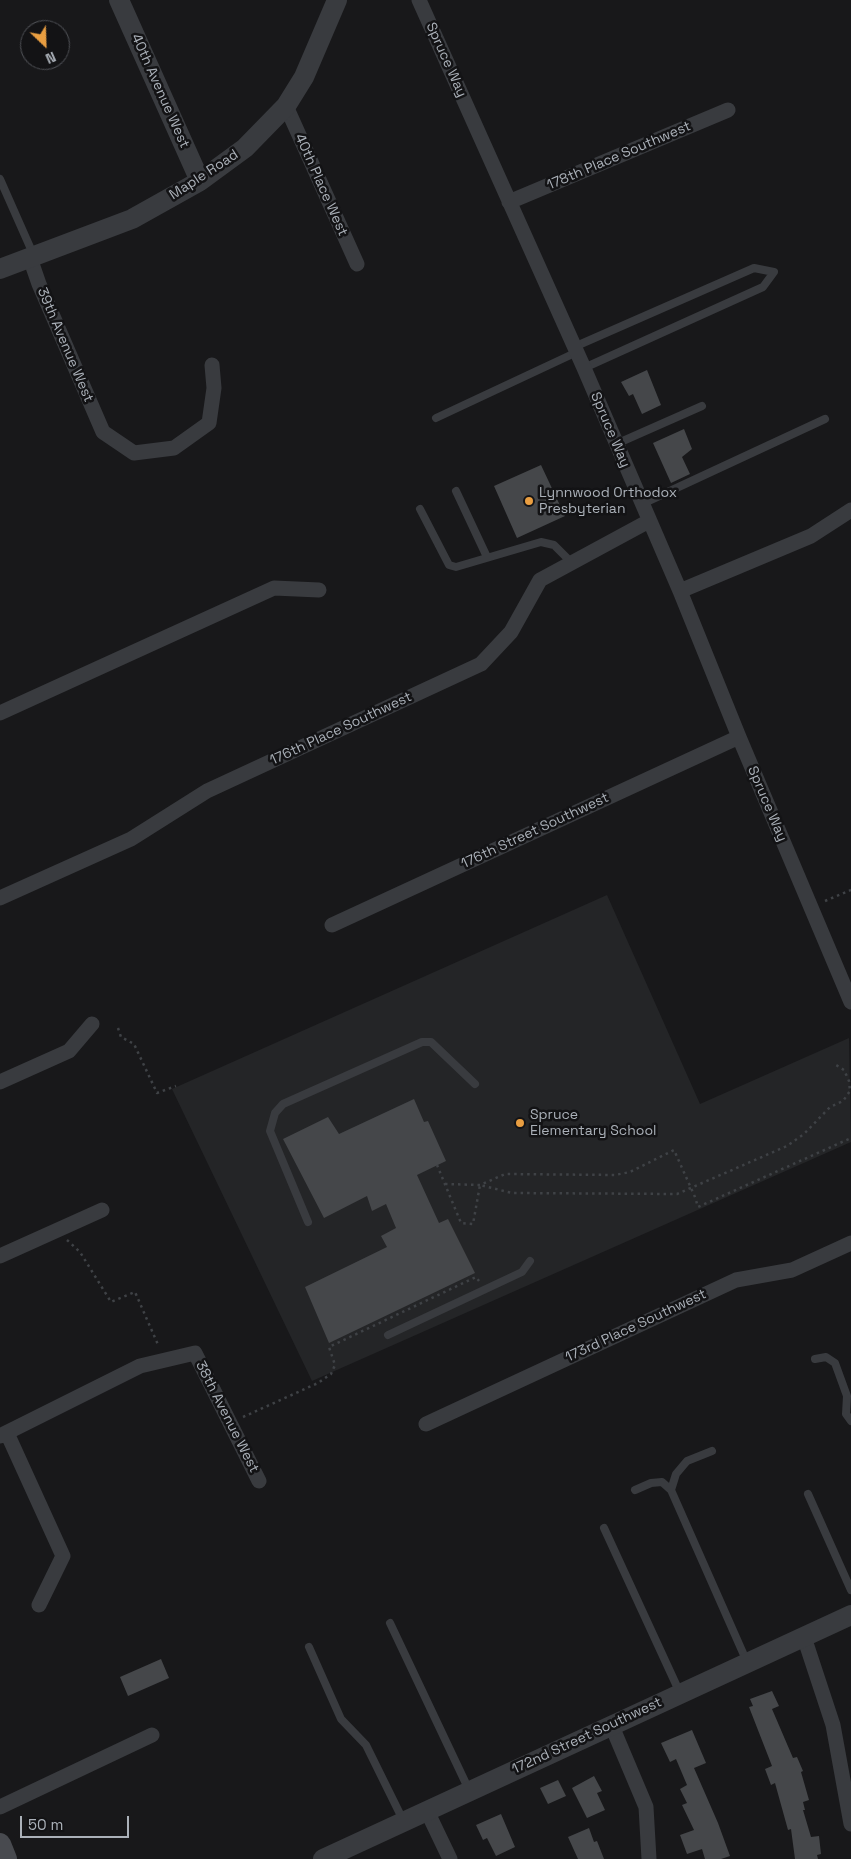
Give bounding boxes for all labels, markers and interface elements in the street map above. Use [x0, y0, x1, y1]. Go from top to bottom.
north arrow [20, 20, 70, 70]
street label: Spruce Way [422, 20, 470, 100]
street label: 40th Avenue West [127, 31, 193, 151]
text: N [43, 48, 59, 68]
street label: 178th Place Southwest [544, 118, 694, 194]
street label: 40th Place West [291, 131, 351, 239]
street label: Maple Road [166, 146, 242, 204]
street label: 39th Avenue West [33, 285, 97, 405]
street label: Spruce Way [587, 390, 633, 470]
place label: Lynnwood Orthodox Presbyterian [539, 485, 677, 518]
marker: Lynnwood Orthodox Presbyterian [523, 495, 535, 507]
street label: 176th Place Southwest [267, 689, 415, 769]
street label: Spruce Way [744, 764, 790, 844]
street label: 176th Street Southwest [458, 789, 612, 873]
place label: Spruce Elementary School [530, 1107, 656, 1140]
marker: Spruce Elementary School [514, 1117, 526, 1129]
street label: 173rd Place Southwest [563, 1286, 709, 1366]
street label: 38th Avenue West [192, 1358, 262, 1476]
street label: 172nd Street Southwest [509, 1694, 665, 1778]
scale bar [22, 1806, 131, 1838]
text: 50 m [28, 1815, 63, 1834]

